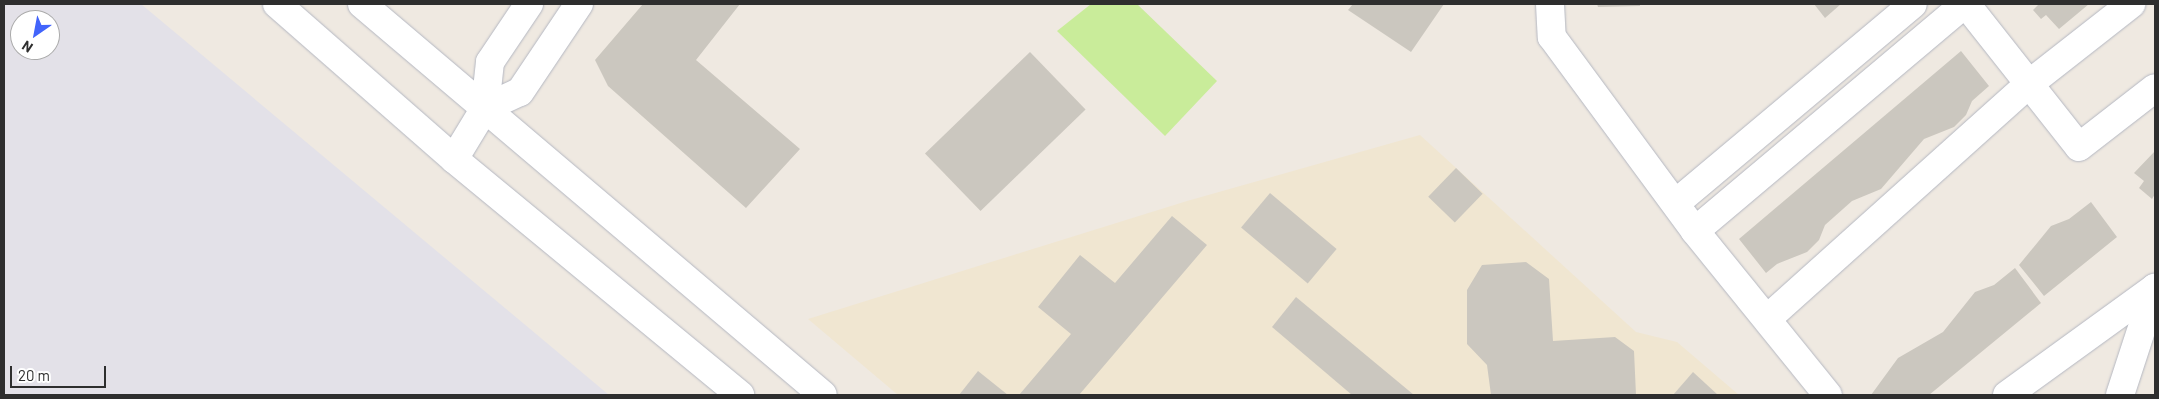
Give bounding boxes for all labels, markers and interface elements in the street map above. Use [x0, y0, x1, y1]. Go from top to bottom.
north arrow [10, 10, 60, 60]
text: N [19, 37, 36, 57]
scale bar [12, 356, 109, 388]
text: 20 m [18, 366, 50, 384]

